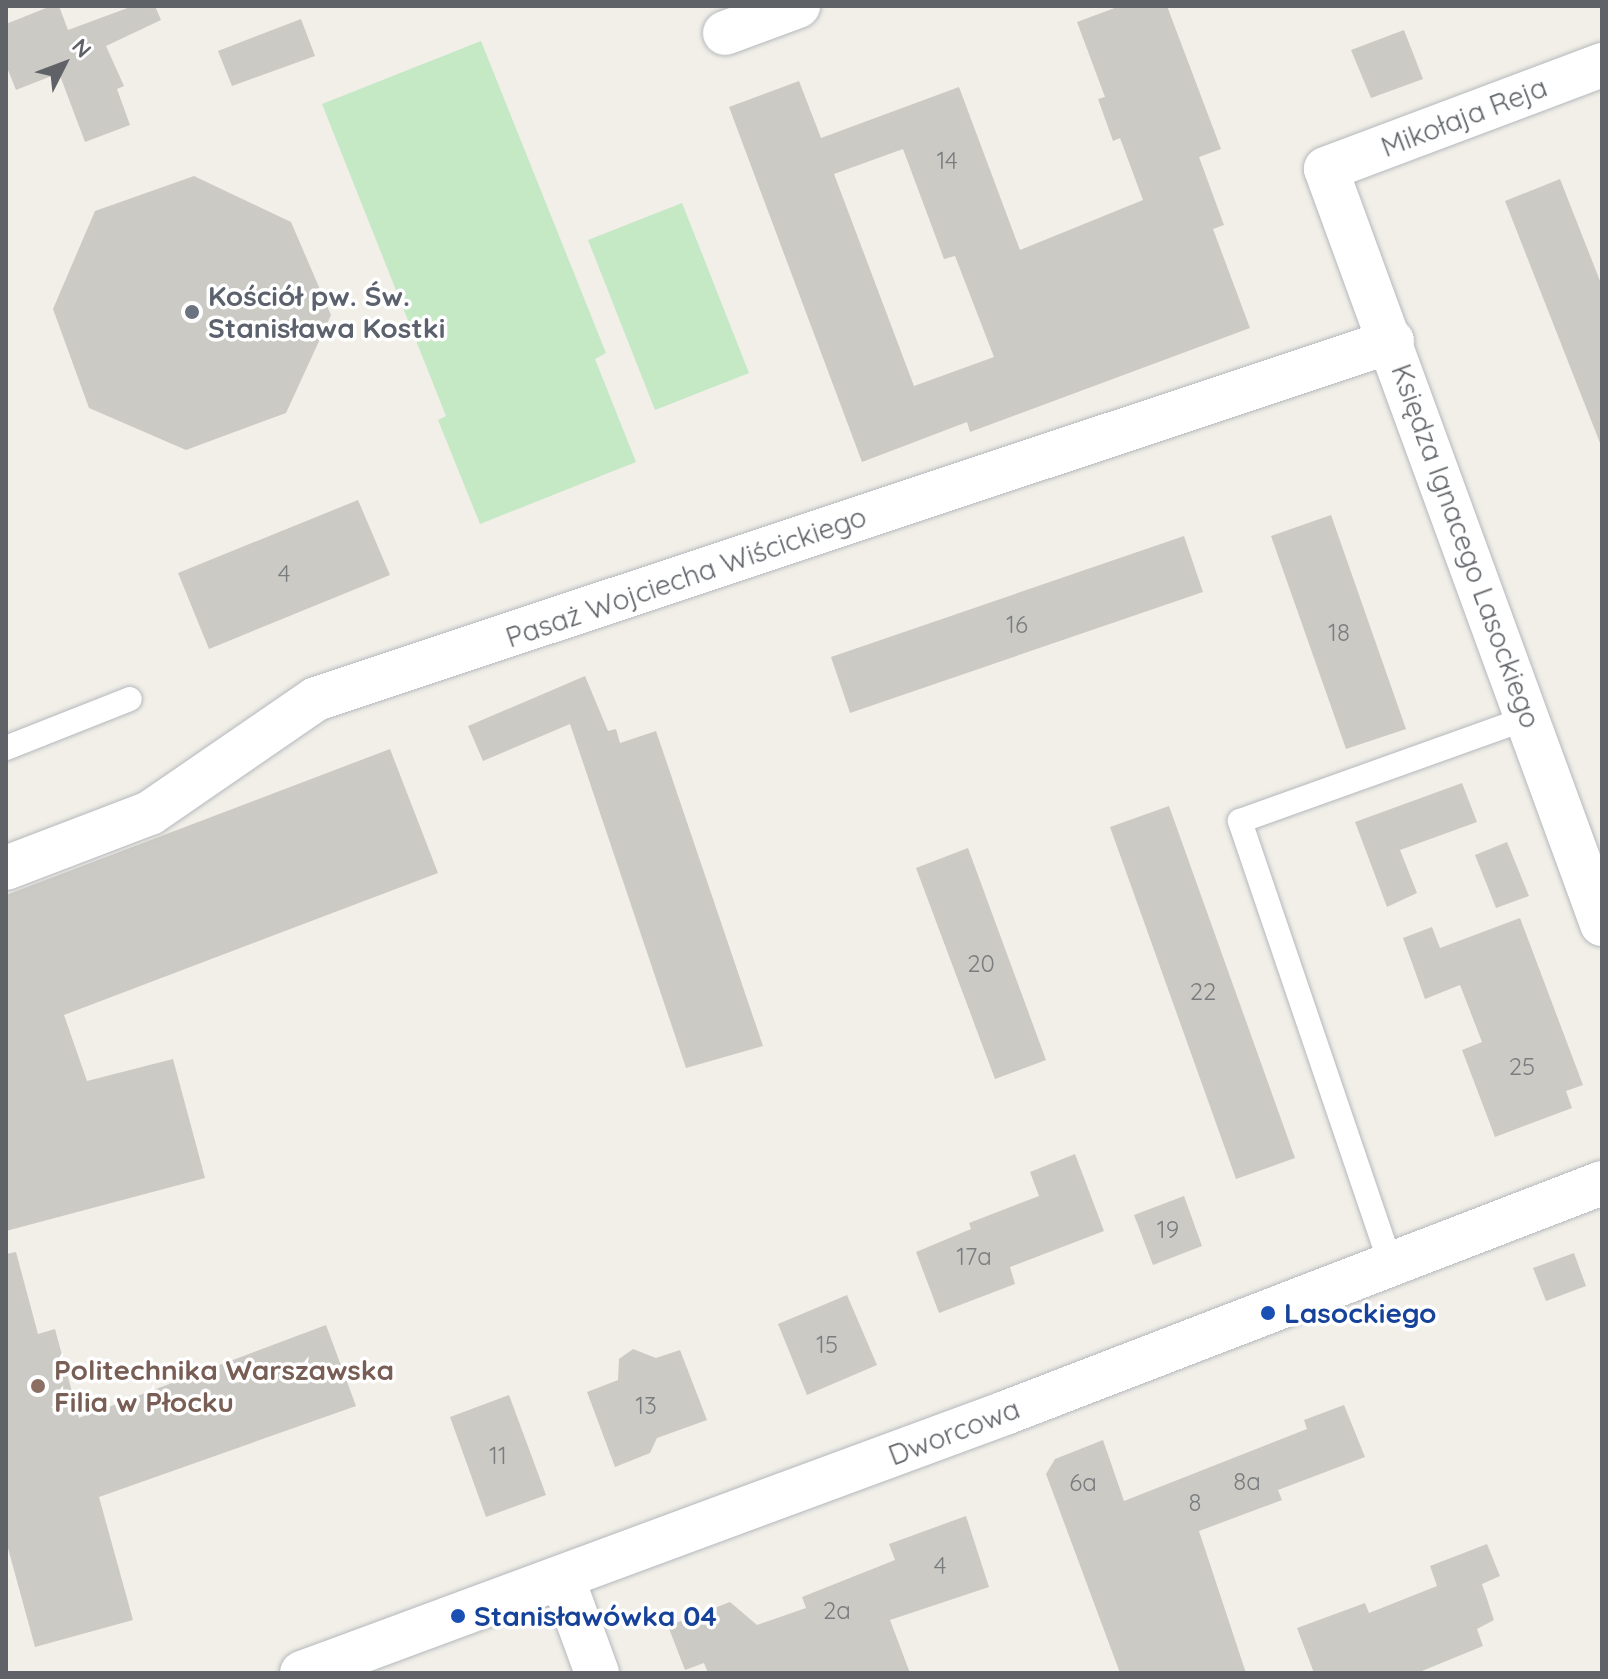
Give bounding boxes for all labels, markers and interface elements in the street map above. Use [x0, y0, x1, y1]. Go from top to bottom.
north arrow [24, 24, 104, 104]
text: N [66, 33, 98, 63]
street label: Mikołaja Reja [1376, 70, 1552, 164]
house number: 14 [936, 147, 958, 175]
place label: Kościół pw. Św. Stanisława Kostki [208, 279, 445, 345]
marker: Kościół pw. Św. Stanisława Kostki [183, 303, 201, 321]
street label: Księdza Ignacego Lasockiego [1384, 359, 1548, 733]
street label: Pasaż Wojciecha Wiścickiego [501, 499, 871, 655]
house number: 4 [278, 560, 290, 588]
house number: 16 [1006, 611, 1028, 639]
house number: 18 [1328, 619, 1350, 647]
house number: 20 [967, 950, 995, 978]
house number: 22 [1190, 978, 1216, 1006]
house number: 25 [1509, 1053, 1535, 1081]
house number: 19 [1157, 1216, 1179, 1244]
house number: 17a [956, 1243, 992, 1271]
place label: Lasockiego [1284, 1296, 1437, 1330]
marker: Lasockiego [1259, 1304, 1277, 1322]
house number: 15 [816, 1331, 838, 1359]
place label: Politechnika Warszawska Filia w Płocku [54, 1353, 394, 1419]
marker: Politechnika Warszawska Filia w Płocku [29, 1377, 47, 1395]
house number: 13 [635, 1392, 657, 1420]
street label: Dworcowa [884, 1392, 1024, 1472]
house number: 11 [489, 1442, 507, 1470]
house number: 8a [1233, 1468, 1261, 1496]
house number: 6a [1069, 1469, 1097, 1497]
house number: 8 [1189, 1489, 1201, 1517]
house number: 4 [934, 1552, 946, 1580]
house number: 2a [823, 1597, 851, 1625]
place label: Stanisławówka 04 [474, 1599, 717, 1633]
marker: Stanisławówka 04 [449, 1607, 467, 1625]

